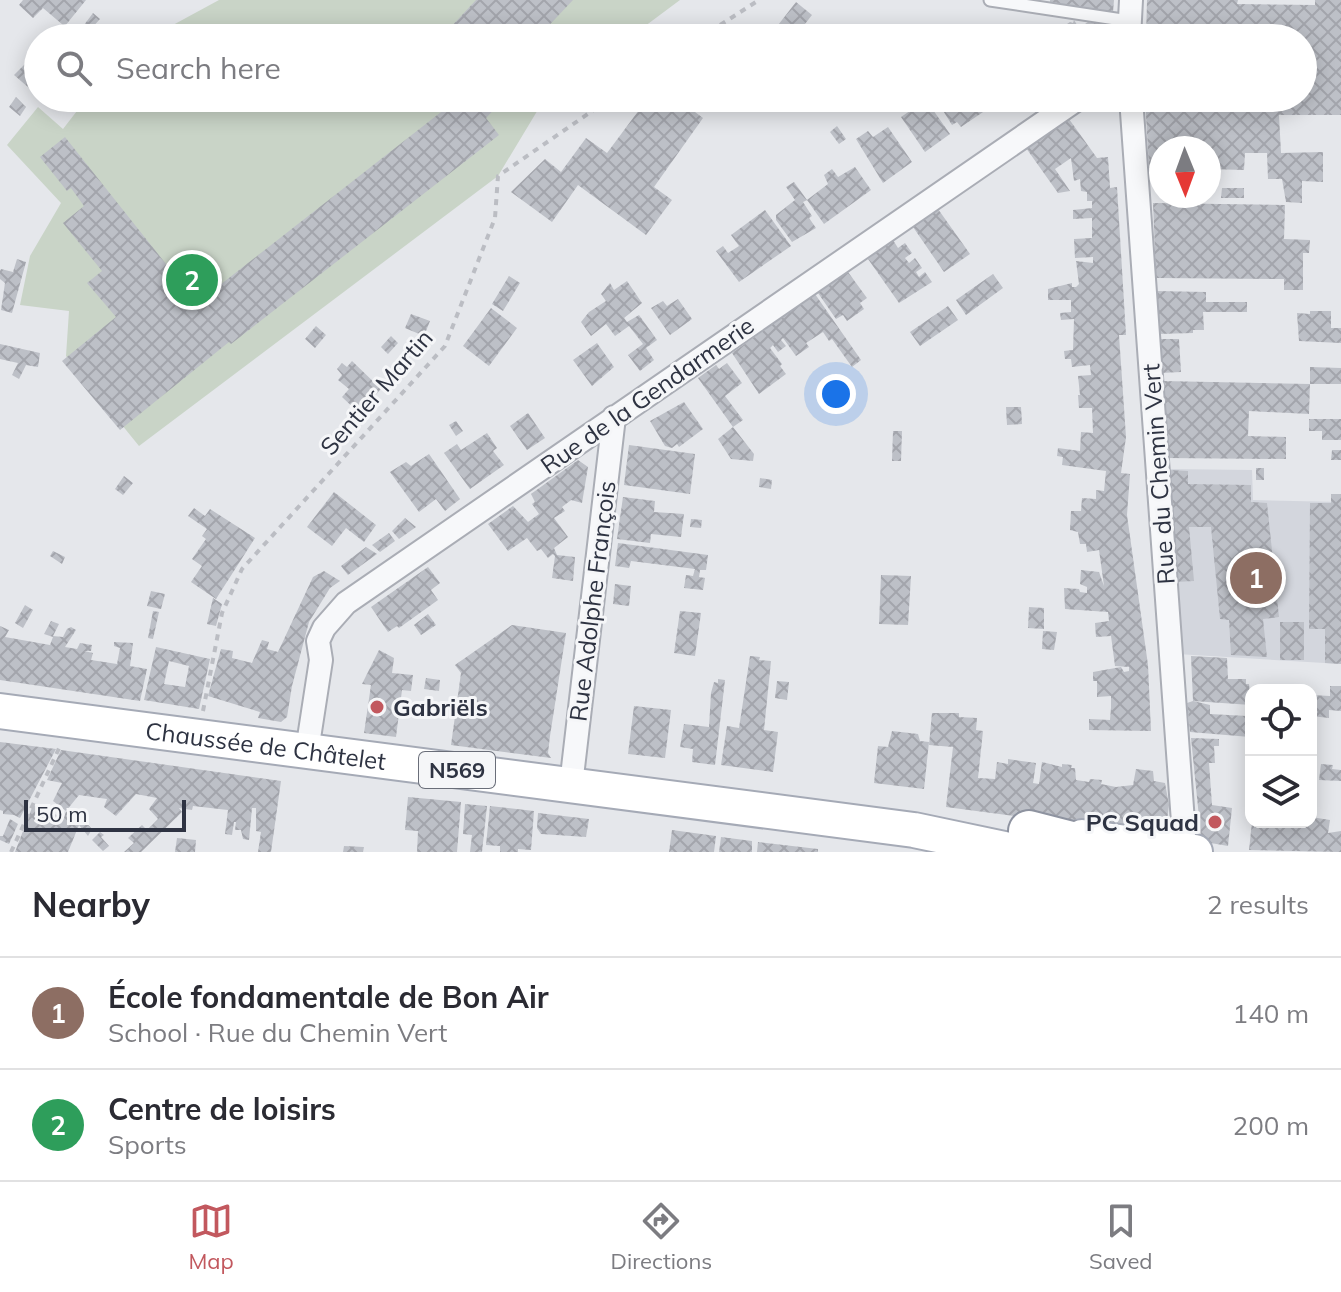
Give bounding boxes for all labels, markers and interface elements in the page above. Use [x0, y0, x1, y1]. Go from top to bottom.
search box [24, 24, 1317, 112]
icon: search [52, 46, 96, 90]
text: Search here [116, 49, 281, 87]
north arrow [1149, 136, 1221, 208]
pin: 2 [166, 250, 218, 310]
street label: Rue de la Gendarmerie [535, 310, 759, 480]
street label: Sentier Martin [313, 323, 439, 461]
street label: Rue du Chemin Vert [1135, 363, 1181, 585]
your location [816, 374, 856, 414]
street label: Rue Adolphe François [562, 479, 622, 723]
pin: 1 [1230, 548, 1282, 608]
map controls [1245, 684, 1317, 828]
button: locate [1245, 684, 1317, 756]
place label: Gabriëls [393, 692, 488, 722]
marker: Gabriëls [368, 698, 386, 716]
street label: Chaussée de Châtelet [144, 715, 388, 776]
road number: N569 [419, 752, 495, 788]
button: layers [1245, 756, 1317, 828]
scale bar [24, 796, 186, 832]
text: 50 m [36, 800, 87, 828]
place label: PC Squad [1086, 807, 1199, 837]
marker: PC Squad [1206, 813, 1224, 831]
text: Nearby [32, 883, 150, 926]
text: 2 results [1207, 888, 1309, 921]
text: École fondamentale de Bon Air [108, 978, 549, 1016]
text: 1 [50, 997, 66, 1030]
text: 140 m [1233, 997, 1309, 1030]
text: School · Rue du Chemin Vert [108, 1016, 447, 1049]
text: Centre de loisirs [108, 1090, 336, 1128]
text: 2 [50, 1109, 66, 1142]
text: 200 m [1233, 1109, 1309, 1142]
text: Sports [108, 1128, 187, 1161]
tab: Map [188, 1199, 234, 1275]
tab: Directions [611, 1199, 712, 1275]
tab: Saved [1089, 1199, 1153, 1275]

